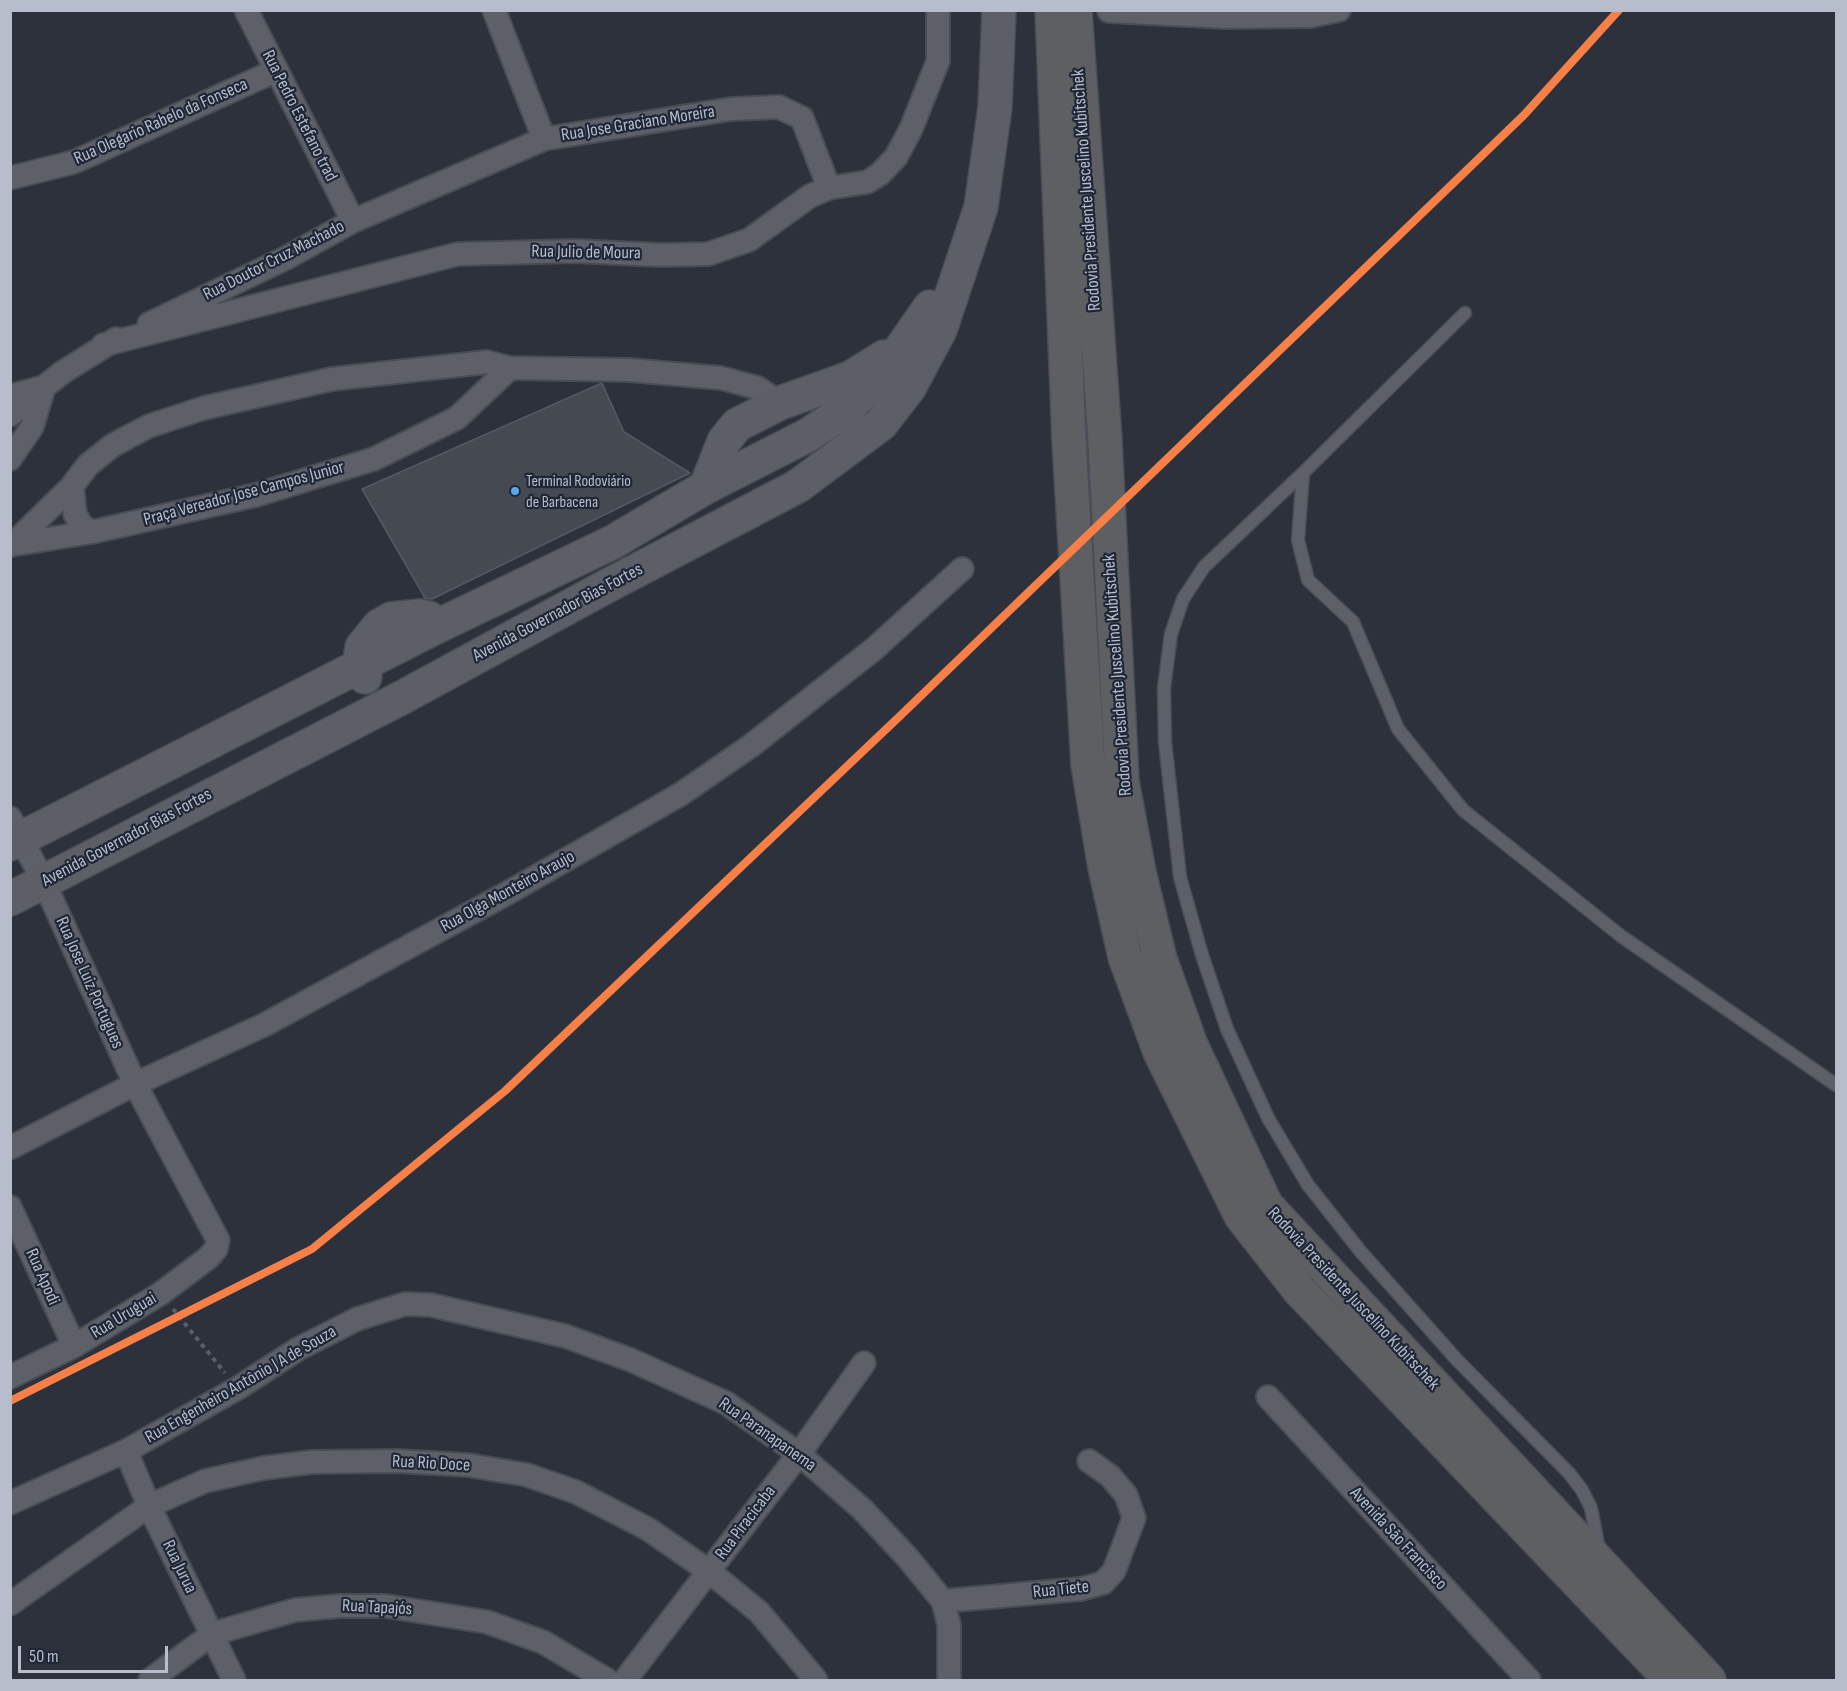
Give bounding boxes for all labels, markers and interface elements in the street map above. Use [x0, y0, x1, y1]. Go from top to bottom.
street label: Rua Pedro Estefano trad [257, 47, 341, 185]
street label: Rodovia Presidente Juscelino Kubitschek [1068, 68, 1106, 312]
street label: Rua Olegario Rabelo da Fonseca [71, 74, 251, 170]
street label: Rua Jose Graciano Moreira [560, 101, 716, 147]
street label: Rua Doutor Cruz Machado [200, 216, 348, 306]
street label: Rua Julio de Moura [531, 241, 641, 265]
street label: Praça Vereador Jose Campos Junior [141, 457, 347, 531]
place label: Terminal Rodoviário de Barbacena [526, 472, 631, 510]
marker: Terminal Rodoviário de Barbacena [509, 485, 521, 497]
street label: Rodovia Presidente Juscelino Kubitschek [1099, 553, 1137, 797]
street label: Avenida Governador Bias Fortes [469, 559, 647, 667]
street label: Avenida Governador Bias Fortes [38, 784, 216, 892]
street label: Rua Olga Monteiro Araujo [437, 846, 579, 938]
street label: Rua Jose Luiz Portugues [50, 914, 128, 1052]
street label: Rodovia Presidente Juscelino Kubitschek [1262, 1203, 1444, 1395]
street label: Rua Apodi [20, 1245, 64, 1309]
street label: Rua Uruguai [87, 1288, 161, 1344]
street label: Rua Engenheiro Antônio J A de Souza [142, 1321, 340, 1449]
street label: Rua Paranapanema [714, 1393, 820, 1477]
street label: Rua Rio Doce [391, 1451, 471, 1477]
street label: Rua Piracicaba [711, 1482, 781, 1564]
street label: Avenida São Francisco [1345, 1483, 1451, 1595]
street label: Rua Jurua [157, 1537, 201, 1597]
street label: Rua Tiete [1032, 1576, 1090, 1604]
street label: Rua Tapajós [341, 1595, 413, 1621]
scale bar [21, 1634, 171, 1672]
text: 50 m [29, 1646, 59, 1667]

